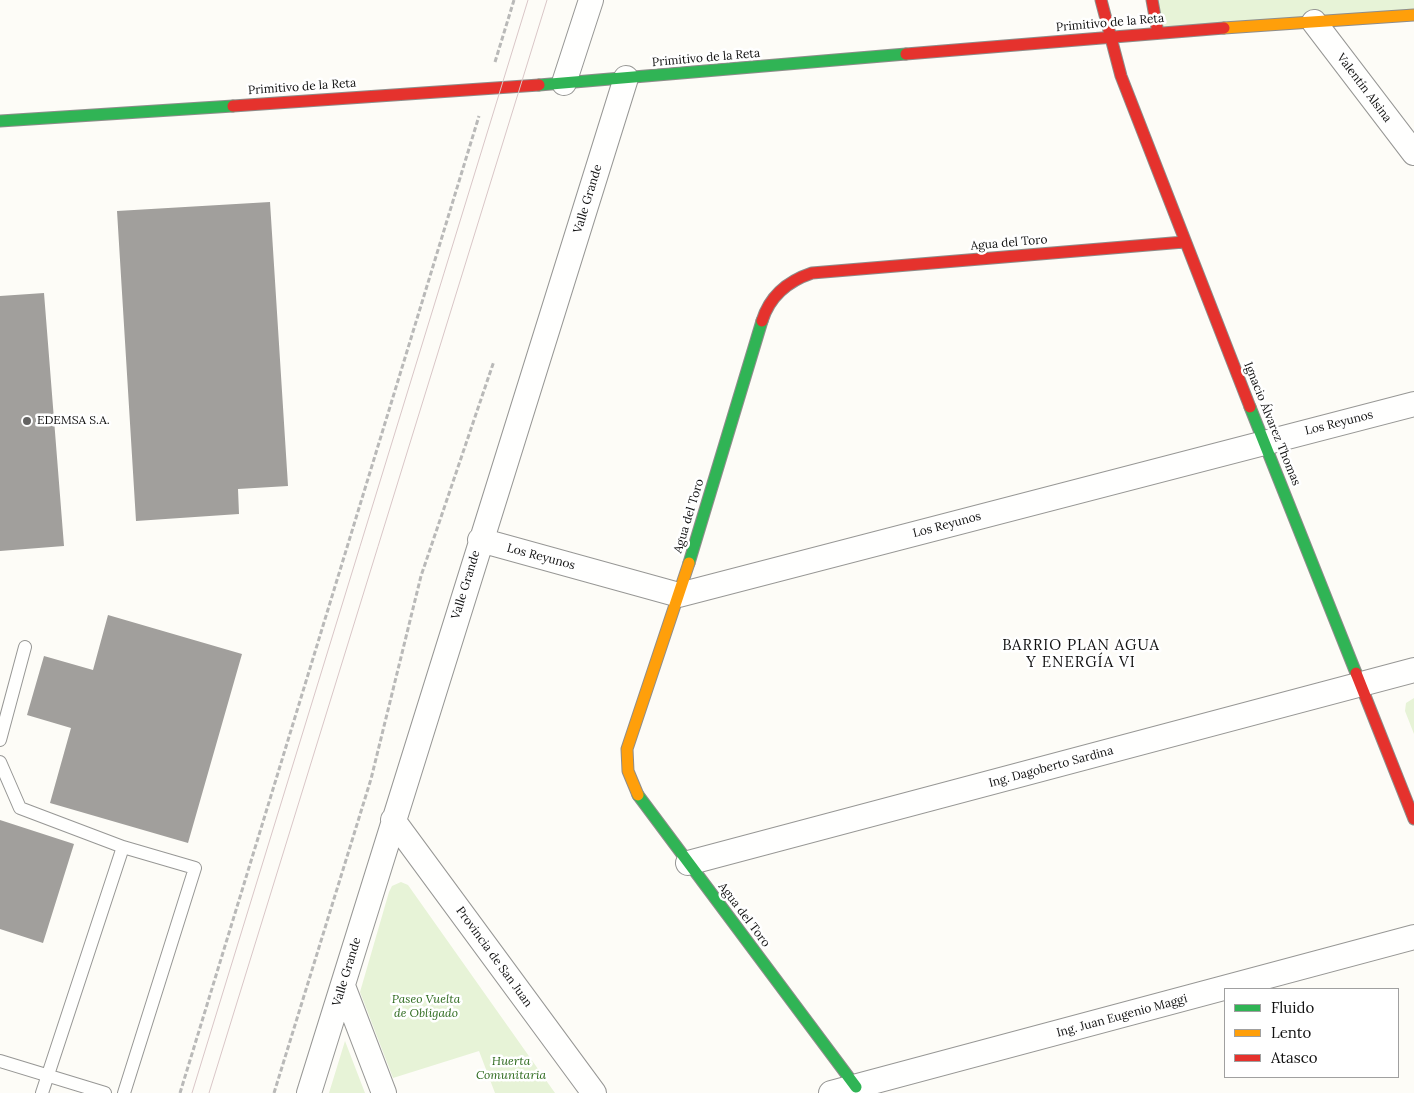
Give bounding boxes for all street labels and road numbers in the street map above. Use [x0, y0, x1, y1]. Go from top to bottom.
street label: Primitivo de la Reta [1055, 11, 1165, 35]
street label: Primitivo de la Reta [651, 46, 761, 70]
street label: Valentín Alsina [1333, 51, 1395, 125]
street label: Primitivo de la Reta [247, 76, 357, 98]
street label: Valle Grande [571, 163, 605, 235]
street label: Agua del Toro [970, 232, 1048, 254]
street label: Ignacio Álvarez Thomas [1241, 360, 1303, 488]
street label: Los Reyunos [1303, 408, 1375, 438]
street label: Agua del Toro [671, 477, 707, 555]
street label: Los Reyunos [911, 509, 983, 541]
street label: Los Reyunos [505, 541, 577, 573]
street label: Valle Grande [449, 549, 483, 621]
street label: Ing. Dagoberto Sardina [987, 743, 1115, 791]
street label: Agua del Toro [715, 880, 773, 950]
street label: Provincia de San Juan [453, 904, 535, 1010]
street label: Valle Grande [330, 936, 364, 1008]
street label: Ing. Juan Eugenio Maggi [1055, 992, 1189, 1040]

